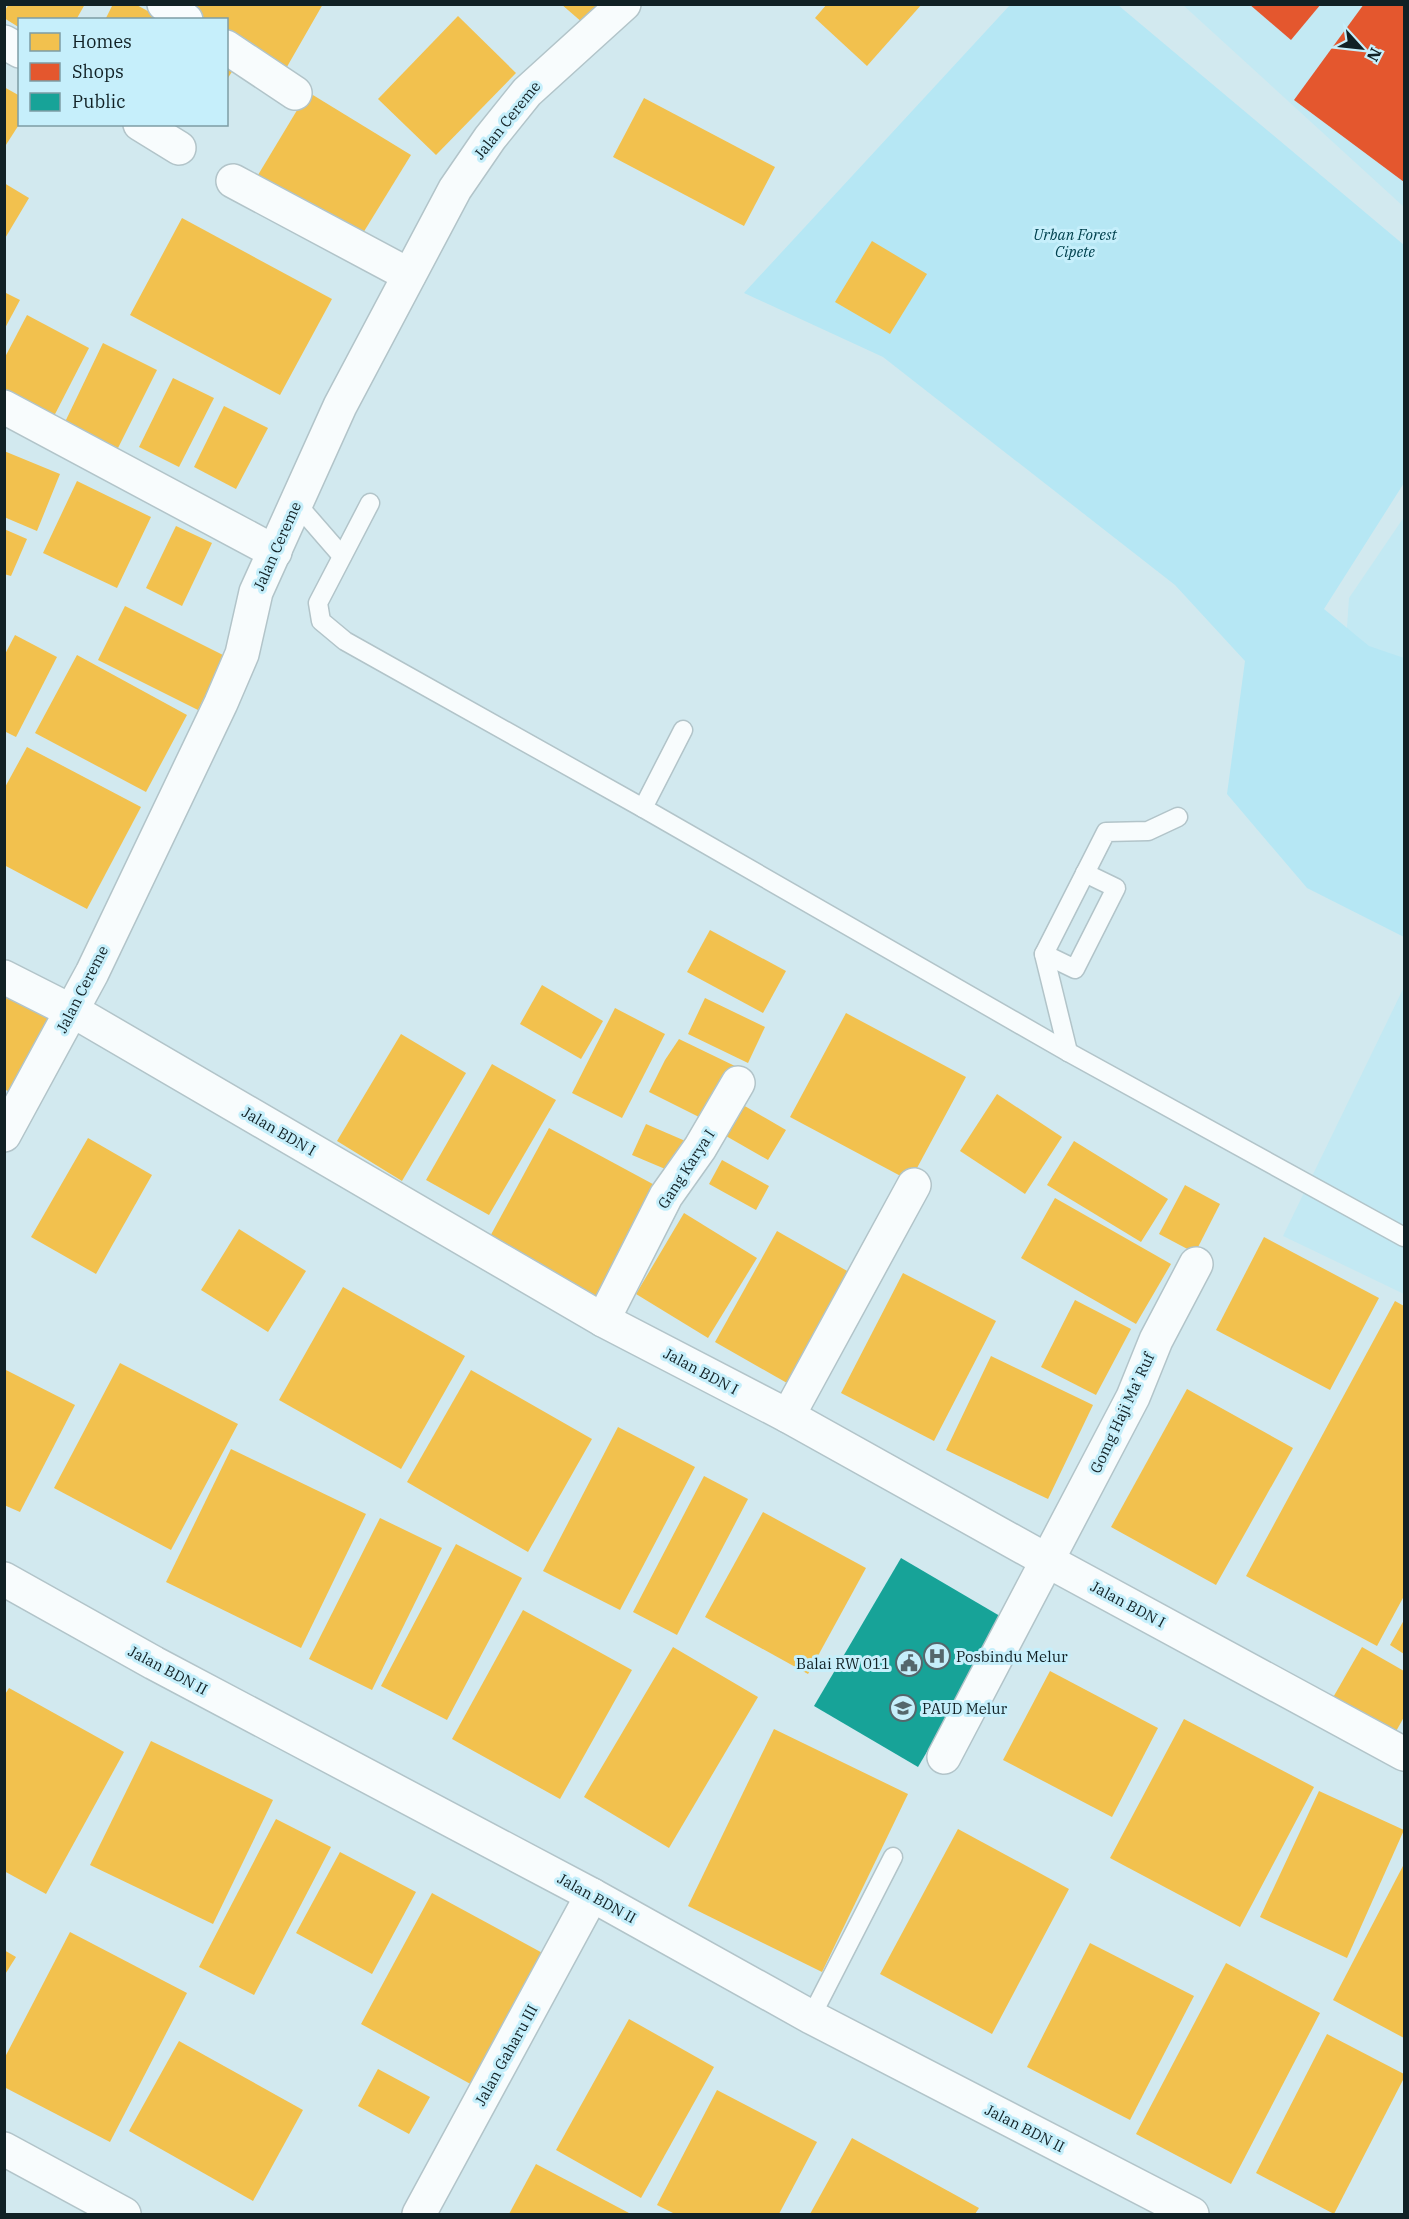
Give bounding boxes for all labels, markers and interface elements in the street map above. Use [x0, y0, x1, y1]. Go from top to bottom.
legend [18, 18, 228, 126]
north arrow [1331, 18, 1391, 78]
text: Homes [72, 30, 132, 53]
text: N [1363, 45, 1386, 65]
text: Shops [72, 60, 124, 83]
street label: Jalan Cereme [470, 77, 544, 163]
text: Public [72, 90, 126, 113]
park label: Urban Forest Cipete [1033, 225, 1117, 261]
street label: Jalan Cereme [249, 499, 305, 593]
street label: Jalan Cereme [52, 942, 112, 1036]
street label: Jalan BDN I [239, 1102, 319, 1160]
street label: Gang Karya I [653, 1126, 719, 1212]
street label: Jalan BDN I [660, 1343, 742, 1399]
street label: Gomg Haji Ma’ Ruf [1086, 1349, 1159, 1476]
street label: Jalan BDN I [1087, 1576, 1169, 1632]
street label: Jalan BDN II [125, 1641, 211, 1699]
hospital icon: Posbindu Melur [922, 1641, 952, 1671]
place label: Posbindu Melur [956, 1647, 1068, 1666]
public building icon: Balai RW 011 [894, 1648, 924, 1678]
place label: Balai RW 011 [796, 1654, 890, 1673]
school or university icon: PAUD Melur [888, 1693, 918, 1723]
place label: PAUD Melur [922, 1699, 1008, 1718]
street label: Jalan BDN II [554, 1869, 640, 1927]
street label: Jalan Gaharu III [470, 2001, 542, 2109]
street label: Jalan BDN II [982, 2100, 1068, 2156]

